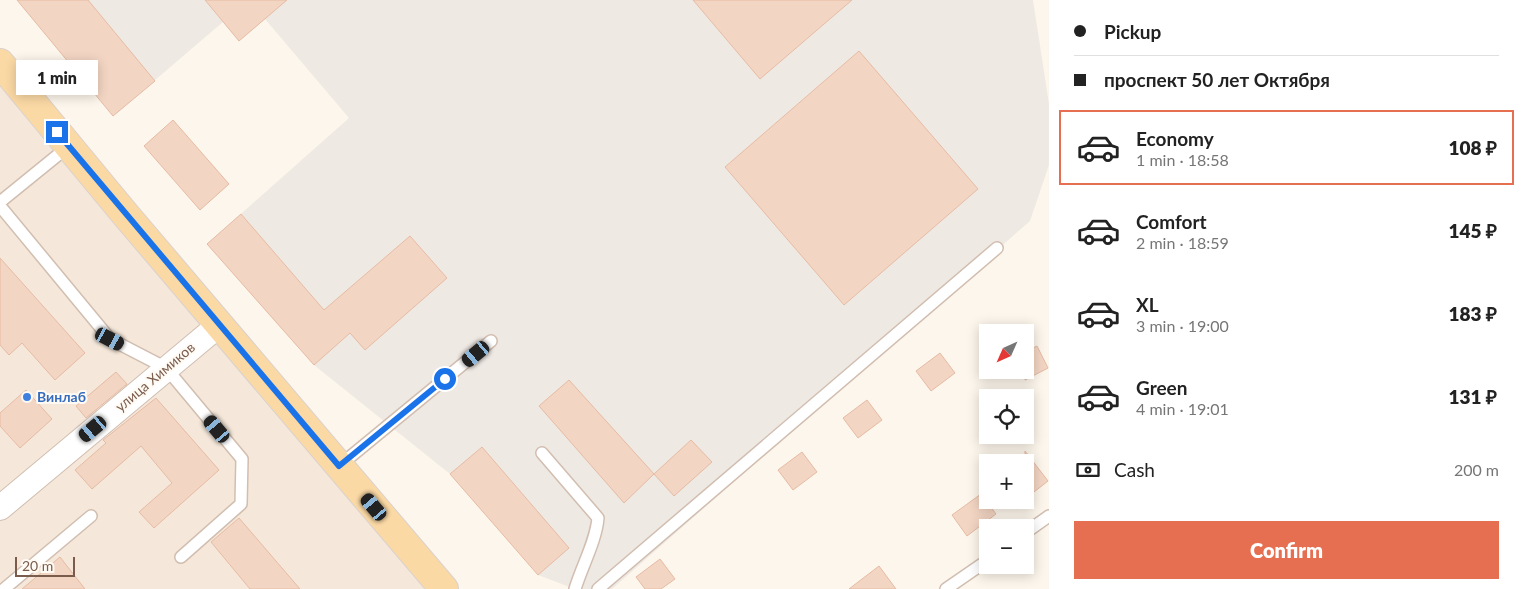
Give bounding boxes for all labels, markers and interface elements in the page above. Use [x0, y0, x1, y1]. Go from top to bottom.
text: Pickup [1104, 20, 1161, 43]
callout: 1 min [16, 59, 98, 94]
text: 1 min [37, 68, 77, 87]
text: проспект 50 лет Октября [1104, 68, 1330, 91]
route end [46, 121, 68, 143]
icon: car [1076, 125, 1121, 170]
text: Economy [1136, 127, 1214, 150]
text: 108 ₽ [1448, 136, 1497, 159]
text: 1 min · 18:58 [1136, 150, 1229, 169]
icon: car [1076, 208, 1121, 253]
text: Comfort [1136, 210, 1207, 233]
text: 145 ₽ [1448, 219, 1497, 242]
text: 2 min · 18:59 [1136, 233, 1229, 252]
icon: car [1076, 291, 1121, 336]
text: XL [1136, 293, 1159, 316]
text: 183 ₽ [1448, 302, 1497, 325]
text: 3 min · 19:00 [1136, 316, 1229, 335]
north arrow [979, 324, 1034, 379]
map controls [979, 324, 1034, 574]
car [93, 325, 126, 353]
street label: улица Химиков [111, 338, 198, 415]
car [459, 339, 492, 369]
route start [434, 368, 456, 390]
icon: car [1076, 374, 1121, 419]
text: Green [1136, 376, 1187, 399]
text: 131 ₽ [1448, 385, 1497, 408]
place label: Винлаб [37, 388, 86, 405]
button: locate [979, 389, 1034, 444]
marker: Винлаб [21, 391, 33, 403]
text: 4 min · 19:01 [1136, 399, 1229, 418]
car [201, 413, 232, 445]
car [76, 414, 109, 444]
button: + [979, 454, 1034, 509]
icon: cash [1074, 456, 1102, 484]
text: Cash [1114, 458, 1155, 481]
text: 200 m [1454, 460, 1499, 479]
car [358, 491, 389, 523]
button: − [979, 519, 1034, 574]
button: Confirm [1074, 521, 1499, 579]
scale bar [15, 554, 75, 577]
text: 20 m [22, 557, 53, 574]

